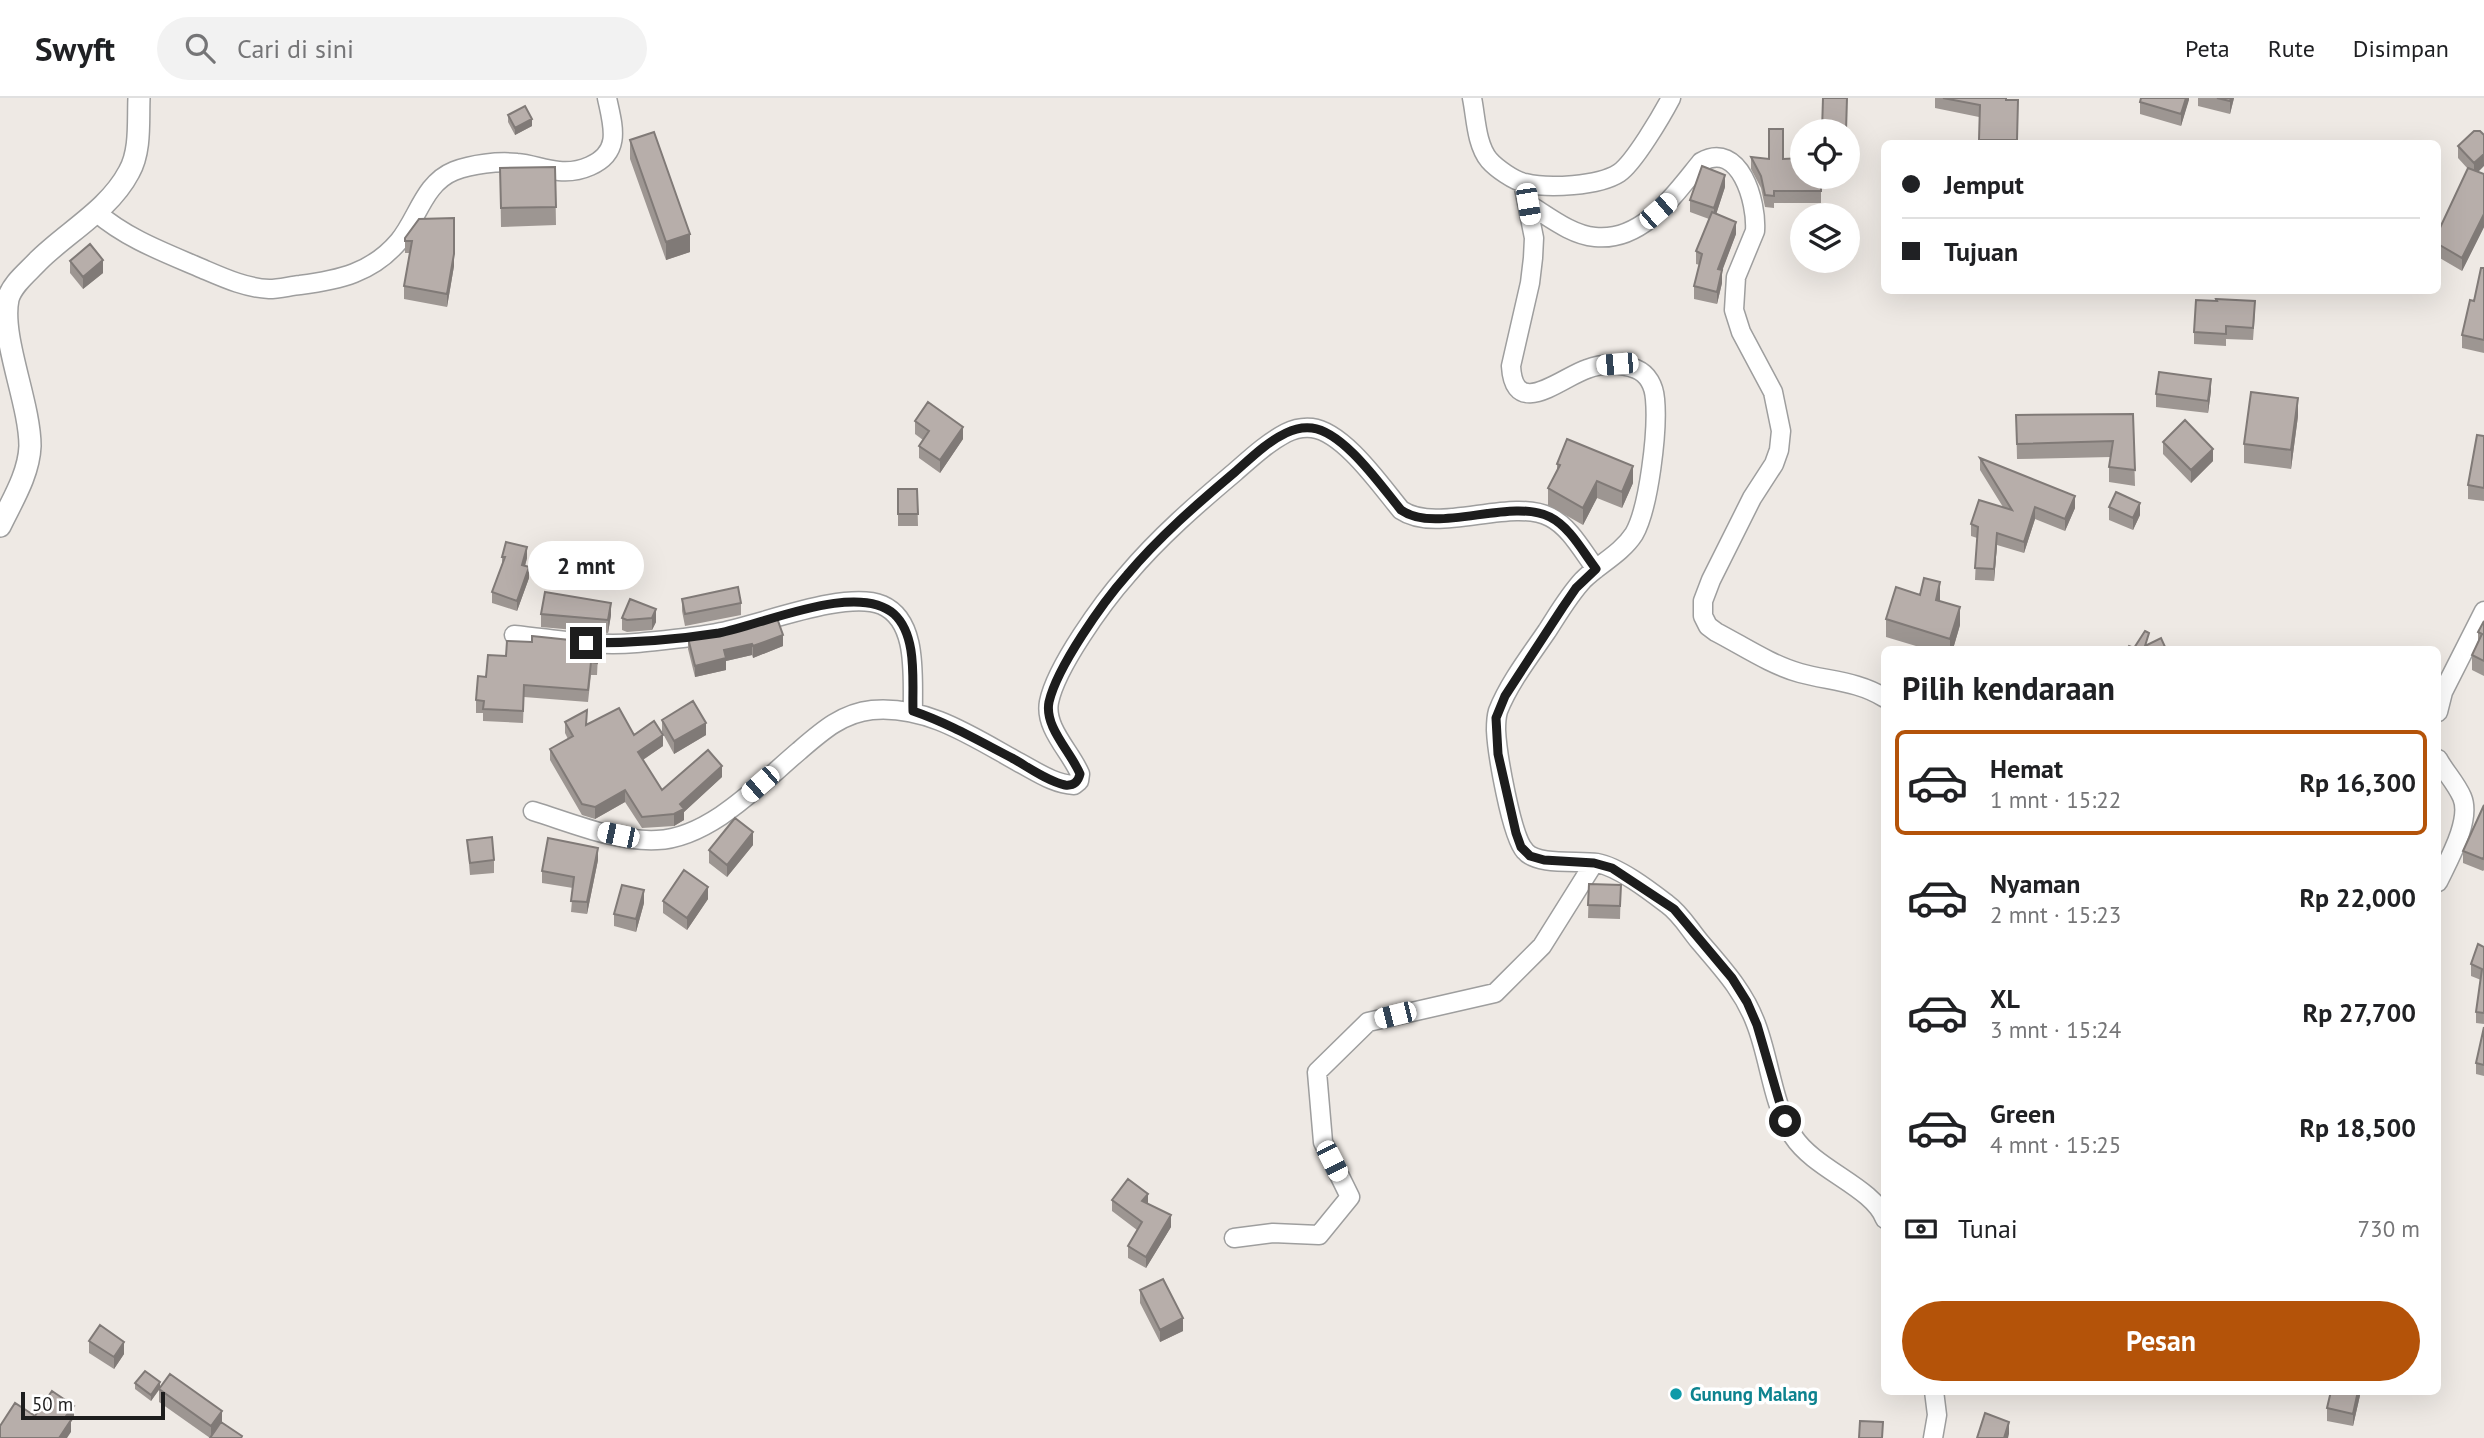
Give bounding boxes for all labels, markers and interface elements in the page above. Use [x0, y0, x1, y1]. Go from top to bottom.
search box [157, 17, 647, 80]
text: Swyft [35, 27, 115, 70]
icon: search [181, 29, 219, 67]
text: Cari di sini [237, 32, 354, 65]
text: Peta [2185, 33, 2230, 64]
text: Rute [2268, 33, 2315, 64]
text: Disimpan [2353, 33, 2449, 64]
map controls [1790, 119, 1860, 273]
button: locate [1790, 119, 1860, 189]
text: Jemput [1944, 168, 2024, 201]
car [1515, 182, 1542, 226]
car [1636, 189, 1681, 233]
button: layers [1790, 203, 1860, 273]
text: Tujuan [1944, 235, 2018, 268]
car [1596, 352, 1639, 376]
callout: 2 mnt [528, 542, 644, 590]
text: 2 mnt [557, 551, 615, 580]
route end [570, 627, 602, 659]
text: Pilih kendaraan [1902, 667, 2115, 709]
icon: car [1906, 751, 1969, 814]
text: Hemat [1990, 752, 2063, 785]
car [738, 762, 783, 806]
text: Rp 16,300 [2299, 766, 2416, 799]
text: 1 mnt · 15:22 [1990, 785, 2121, 814]
car [596, 820, 641, 850]
icon: car [1906, 866, 1969, 929]
text: Nyaman [1990, 867, 2080, 900]
text: Rp 22,000 [2299, 881, 2416, 914]
text: 2 mnt · 15:23 [1990, 900, 2121, 929]
icon: car [1906, 981, 1969, 1044]
text: XL [1990, 982, 2020, 1015]
text: Rp 27,700 [2303, 996, 2416, 1029]
car [1373, 1000, 1418, 1030]
text: 3 mnt · 15:24 [1990, 1015, 2121, 1044]
icon: car [1906, 1096, 1969, 1159]
text: Green [1990, 1097, 2055, 1130]
route start [1769, 1105, 1801, 1137]
text: Rp 18,500 [2299, 1111, 2416, 1144]
text: 4 mnt · 15:25 [1990, 1130, 2121, 1159]
car [1314, 1138, 1351, 1184]
icon: cash [1902, 1210, 1940, 1248]
text: Tunai [1958, 1212, 2018, 1245]
text: 730 m [2358, 1214, 2420, 1243]
button: Pesan [1902, 1301, 2420, 1381]
place label: Gunung Malang [1690, 1382, 1818, 1406]
marker: Gunung Malang [1668, 1386, 1684, 1402]
scale bar [21, 1389, 164, 1421]
text: 50 m [32, 1392, 73, 1416]

